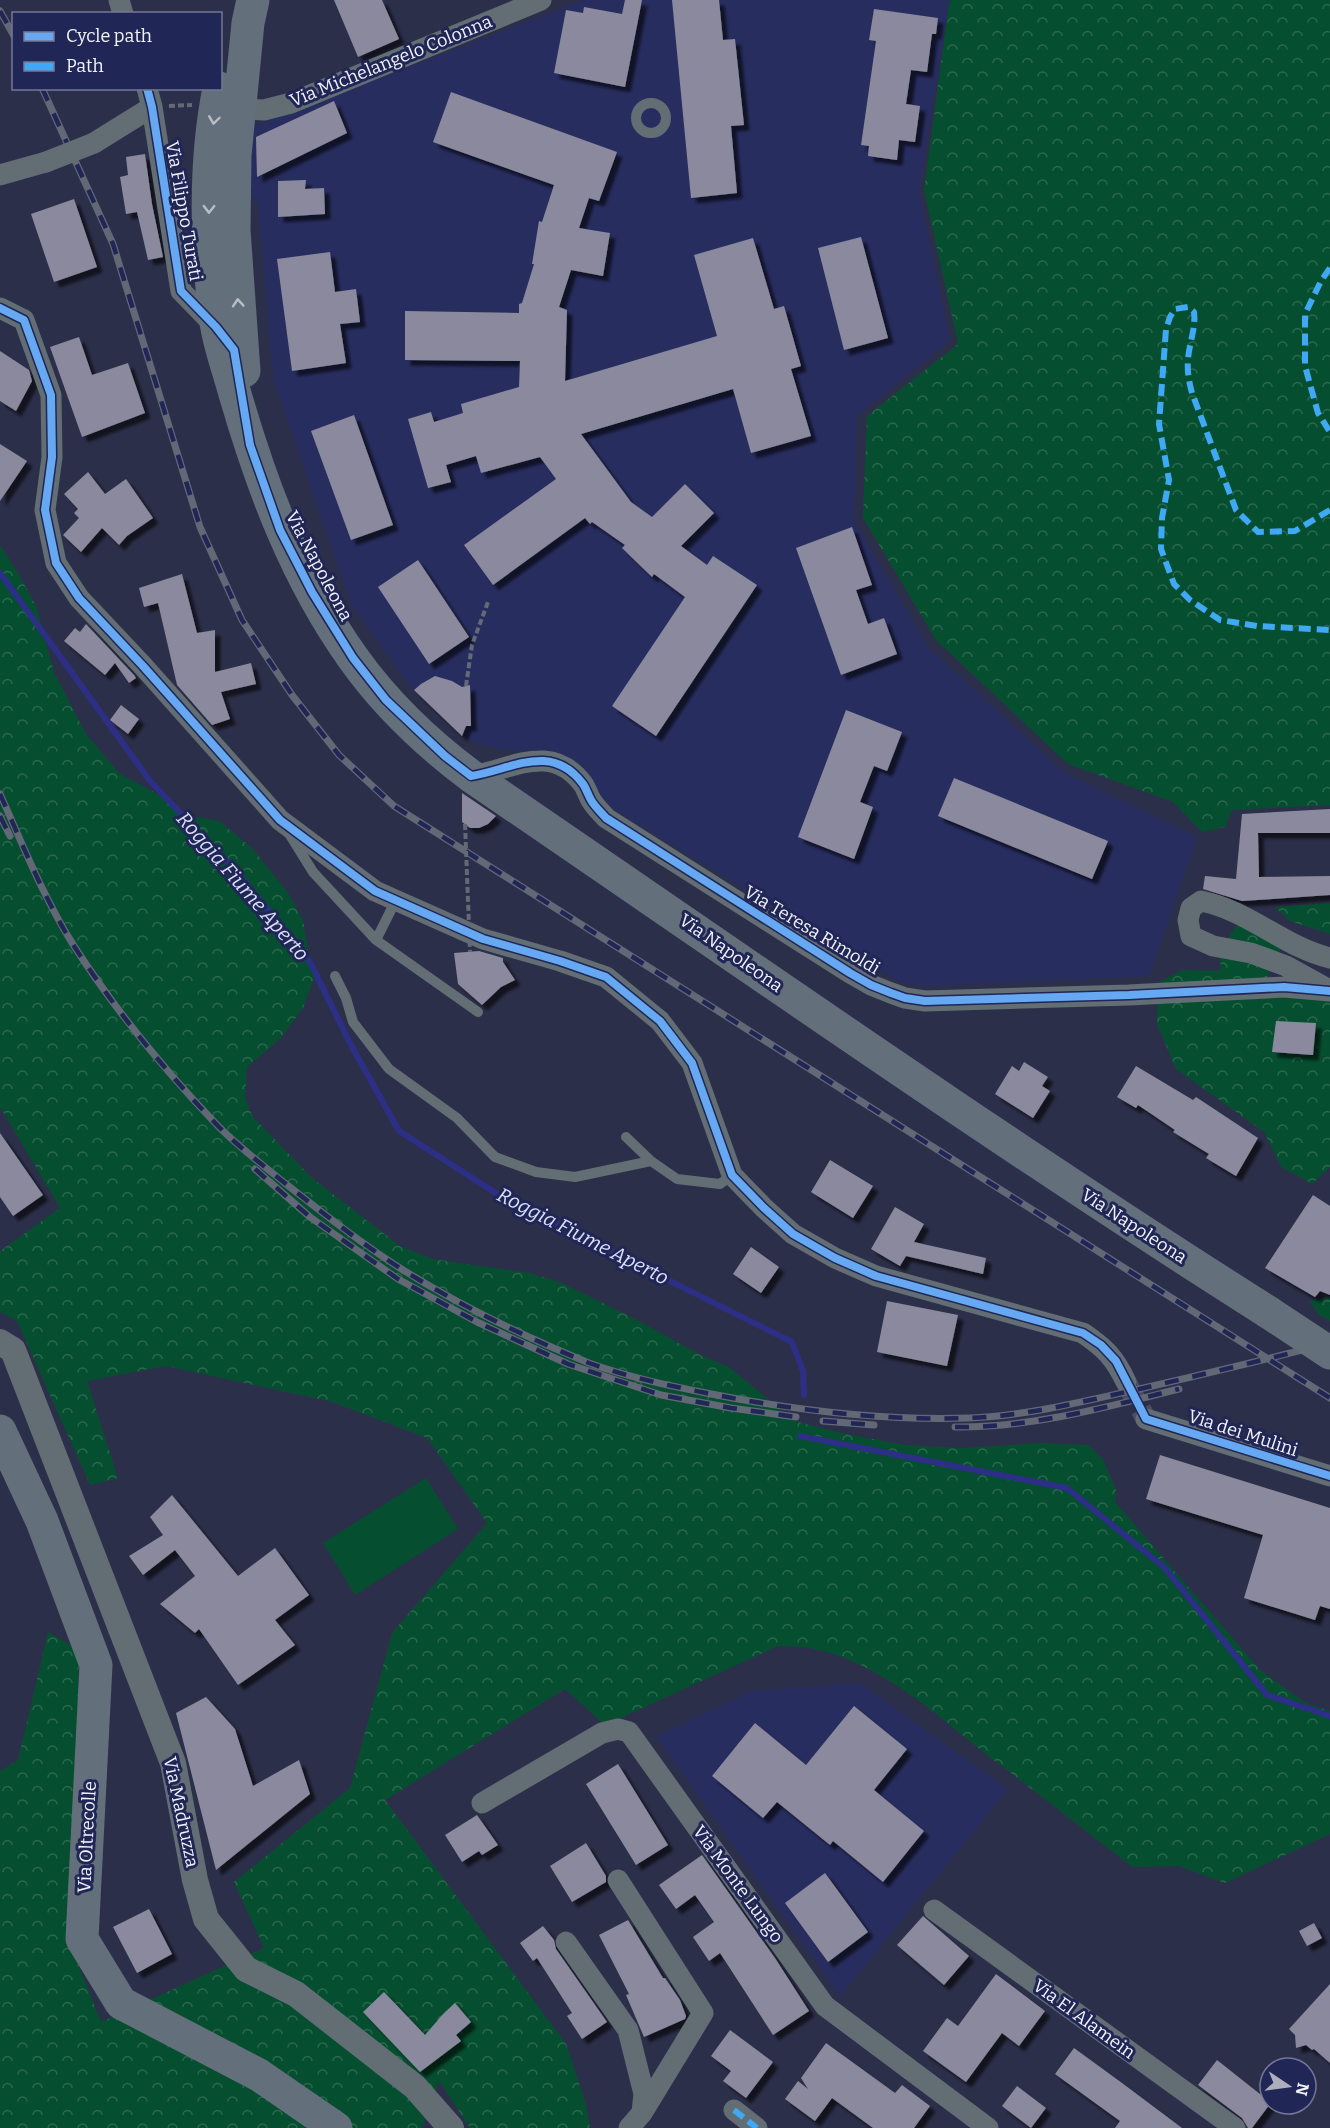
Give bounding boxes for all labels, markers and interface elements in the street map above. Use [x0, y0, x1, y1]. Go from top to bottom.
street label: Via Michelangelo Colonna [287, 10, 495, 112]
legend [12, 12, 222, 90]
text: Cycle path [66, 25, 152, 47]
text: Path [66, 55, 104, 77]
one-way arrow [209, 115, 221, 124]
street label: Via Filippo Turati [161, 139, 207, 283]
one-way arrow [203, 205, 215, 214]
one-way arrow [232, 298, 245, 307]
street label: Via Napoleona [281, 507, 357, 625]
water label: Roggia Fiume Aperto [172, 807, 314, 965]
street label: Via Teresa Rimoldi [740, 881, 884, 979]
street label: Via Napoleona [675, 909, 787, 997]
water label: Roggia Fiume Aperto [493, 1182, 673, 1290]
street label: Via Napoleona [1077, 1184, 1191, 1268]
street label: Via dei Mulini [1185, 1405, 1301, 1461]
street label: Via Madruzza [159, 1755, 203, 1869]
street label: Via Oltrecolle [73, 1780, 101, 1894]
street label: Via Monte Lungo [688, 1821, 788, 1947]
street label: Via El Alamein [1028, 1974, 1140, 2064]
north arrow [1258, 2056, 1318, 2116]
text: N [1291, 2081, 1313, 2097]

